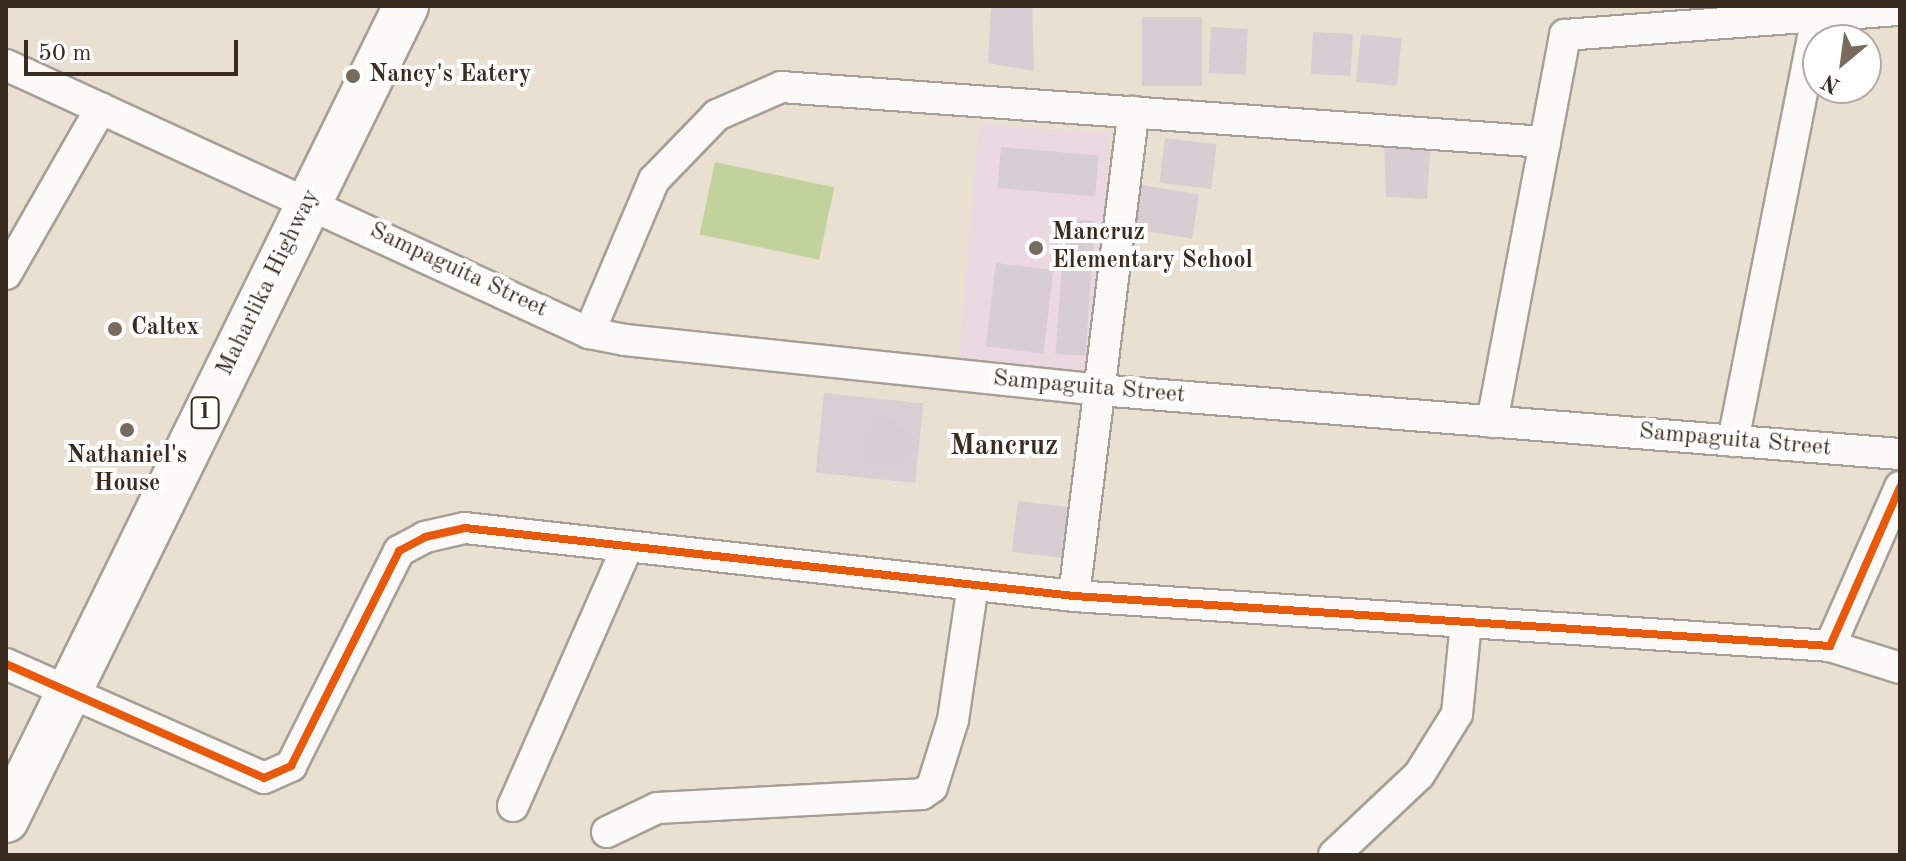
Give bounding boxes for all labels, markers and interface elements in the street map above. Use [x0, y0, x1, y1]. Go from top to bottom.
scale bar [28, 24, 242, 74]
north arrow [1802, 24, 1882, 104]
text: 50 m [38, 42, 92, 66]
place label: Nancy's Eatery [369, 62, 531, 90]
marker: Nancy's Eatery [344, 67, 362, 85]
text: N [1819, 70, 1844, 97]
street label: Maharlika Highway [211, 185, 327, 381]
street label: Sampaguita Street [364, 217, 552, 325]
place label: Mancruz Elementary School [1052, 220, 1253, 276]
marker: Mancruz Elementary School [1027, 239, 1045, 257]
place label: Caltex [131, 315, 199, 343]
marker: Caltex [106, 320, 124, 338]
street label: Sampaguita Street [992, 365, 1186, 411]
road number: 1 [189, 395, 221, 431]
street label: Sampaguita Street [1638, 418, 1832, 464]
marker: Nathaniel's House [118, 421, 136, 439]
district label: Mancruz [950, 430, 1058, 464]
place label: Nathaniel's House [67, 443, 187, 499]

